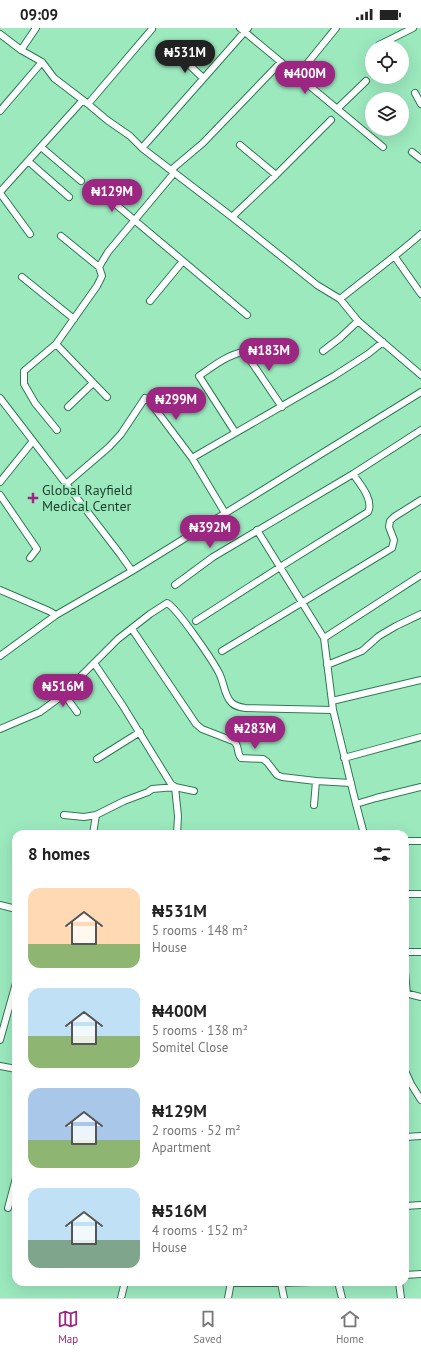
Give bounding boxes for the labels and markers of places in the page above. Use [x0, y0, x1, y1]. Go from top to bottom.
pin: ₦531M [157, 40, 213, 74]
pin: ₦400M [277, 61, 333, 95]
pin: ₦129M [84, 179, 140, 213]
pin: ₦183M [241, 338, 297, 372]
pin: ₦299M [148, 387, 204, 421]
place label: Global Rayfield Medical Center [42, 481, 132, 515]
marker: Global Rayfield Medical Center [27, 492, 39, 504]
pin: ₦392M [182, 515, 238, 549]
pin: ₦516M [35, 674, 91, 708]
pin: ₦283M [227, 716, 283, 750]

